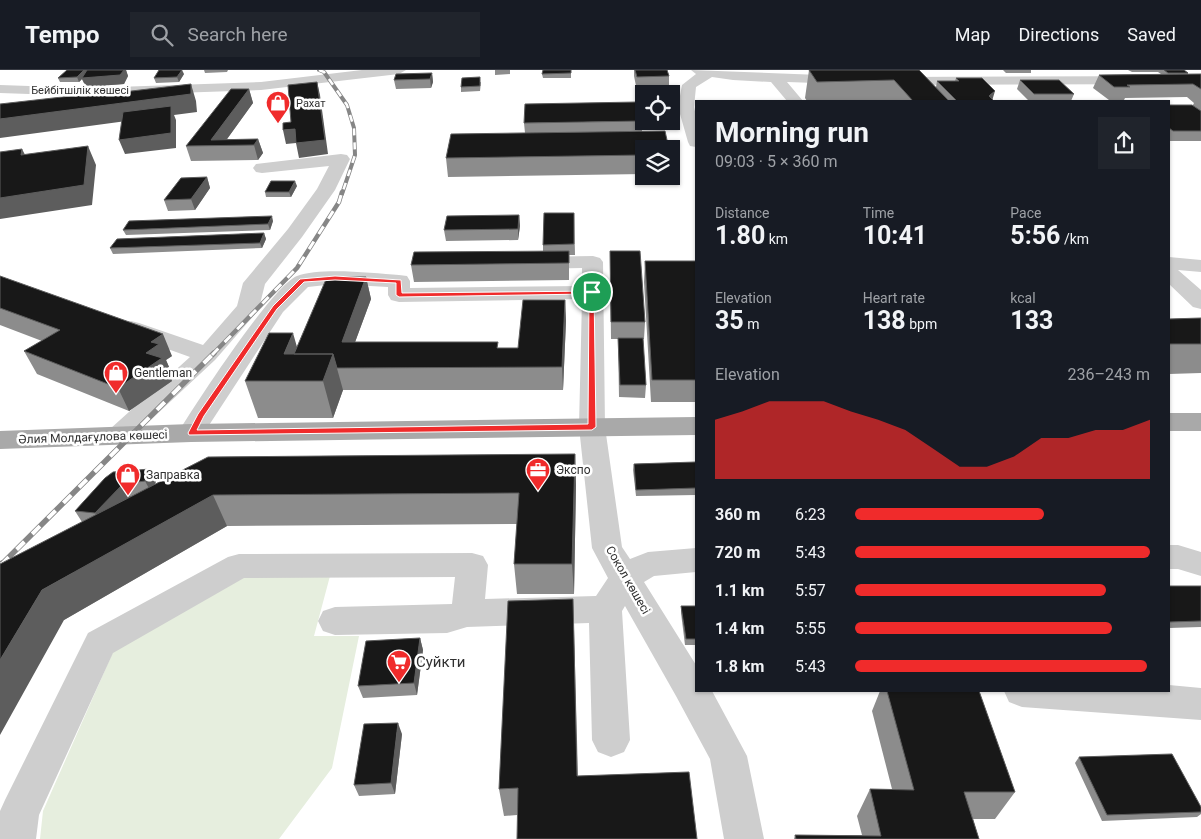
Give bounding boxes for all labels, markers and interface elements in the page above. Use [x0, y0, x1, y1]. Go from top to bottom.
search box [130, 12, 480, 57]
text: Tempo [25, 21, 100, 49]
icon: search [148, 21, 176, 49]
text: Search here [188, 23, 288, 46]
text: Map [955, 24, 990, 45]
text: Directions [1018, 24, 1099, 45]
text: Saved [1127, 24, 1176, 45]
street label: Бейбітшілік көшесі [31, 84, 129, 97]
map controls [635, 85, 680, 185]
button: locate [635, 85, 680, 130]
shop icon: Рахат [265, 90, 291, 124]
place label: Рахат [296, 97, 326, 110]
text: Morning run [715, 116, 869, 149]
button: share [1098, 117, 1150, 169]
button: layers [635, 140, 680, 185]
text: 09:03 · 5 × 360 m [715, 152, 837, 171]
text: Distance [715, 205, 770, 221]
text: Time [863, 205, 894, 221]
text: Pace [1010, 205, 1041, 221]
text: 1.80 [715, 221, 765, 250]
text: 10:41 [863, 221, 927, 250]
text: 5:56 [1010, 221, 1060, 250]
text: km [765, 231, 788, 247]
text: /km [1060, 231, 1089, 247]
pin [571, 271, 613, 313]
icon: arrive [578, 278, 606, 306]
text: Elevation [715, 290, 772, 306]
text: Heart rate [863, 290, 925, 306]
text: kcal [1010, 290, 1036, 306]
text: 35 [715, 306, 744, 335]
text: 138 [863, 306, 906, 335]
text: 133 [1010, 306, 1053, 335]
text: m [744, 316, 759, 332]
text: bpm [906, 316, 937, 332]
shop icon: Gentleman [103, 360, 129, 394]
text: Elevation [715, 365, 780, 384]
text: 236–243 m [1068, 365, 1150, 384]
place label: Gentleman [134, 366, 192, 380]
street label: Әлия Молдағұлова көшесі [18, 427, 168, 447]
office icon: Экспо [525, 457, 551, 491]
shop icon: Заправка [115, 462, 141, 496]
place label: Экспо [556, 463, 591, 477]
place label: Заправка [146, 468, 200, 482]
text: 360 m [715, 505, 760, 524]
text: 6:23 [795, 505, 826, 524]
text: 720 m [715, 543, 760, 562]
text: 5:43 [795, 543, 826, 562]
street label: Сокол көшесі [603, 544, 653, 617]
text: 1.1 km [715, 581, 764, 600]
text: 5:57 [795, 581, 826, 600]
text: 1.4 km [715, 619, 764, 638]
text: 5:55 [795, 619, 826, 638]
supermarket icon: Суйкти [386, 649, 412, 683]
place label: Суйкти [416, 653, 466, 671]
text: 1.8 km [715, 657, 764, 676]
text: 5:43 [795, 657, 826, 676]

